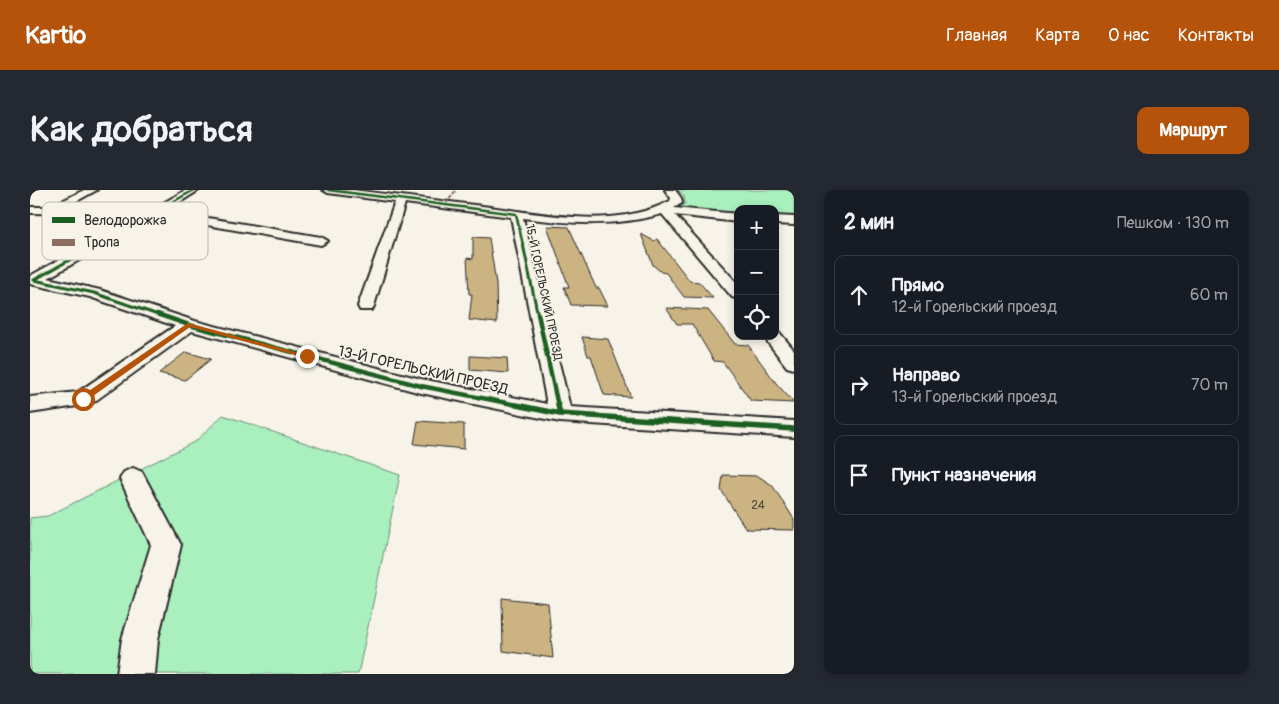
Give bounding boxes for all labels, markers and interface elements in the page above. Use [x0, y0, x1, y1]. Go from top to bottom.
text: Kartio [25, 21, 86, 50]
text: Главная [946, 24, 1007, 47]
text: Карта [1035, 24, 1080, 47]
text: О нас [1108, 24, 1150, 47]
text: Контакты [1178, 24, 1254, 47]
button: Маршрут [1137, 107, 1249, 154]
text: Как добраться [30, 108, 253, 152]
legend [42, 202, 208, 260]
map controls [734, 205, 779, 340]
button: + [734, 205, 779, 250]
text: 2 мин [844, 209, 894, 236]
text: Велодорожка [84, 212, 166, 229]
text: Пешком · 130 m [1117, 213, 1229, 233]
street label: 15-Й ГОРЕЛЬСКИЙ ПРОЕЗД [522, 223, 565, 362]
text: Тропа [84, 234, 120, 251]
button: − [734, 250, 779, 295]
text: Прямо [892, 273, 944, 297]
icon: ahead [845, 281, 873, 309]
text: 60 m [1190, 285, 1228, 305]
button: locate [734, 295, 779, 340]
text: 12-й Горельский проезд [892, 297, 1057, 317]
street label: 13-Й ГОРЕЛЬСКИЙ ПРОЕЗД [336, 342, 511, 400]
route end [296, 345, 319, 368]
text: Направо [892, 363, 960, 387]
icon: right [845, 371, 873, 399]
text: 70 m [1191, 375, 1228, 395]
text: 13-й Горельский проезд [892, 387, 1057, 407]
route start [72, 388, 95, 411]
icon: arrive [845, 461, 873, 489]
text: Пункт назначения [892, 463, 1036, 487]
house number: 24 [751, 498, 765, 513]

